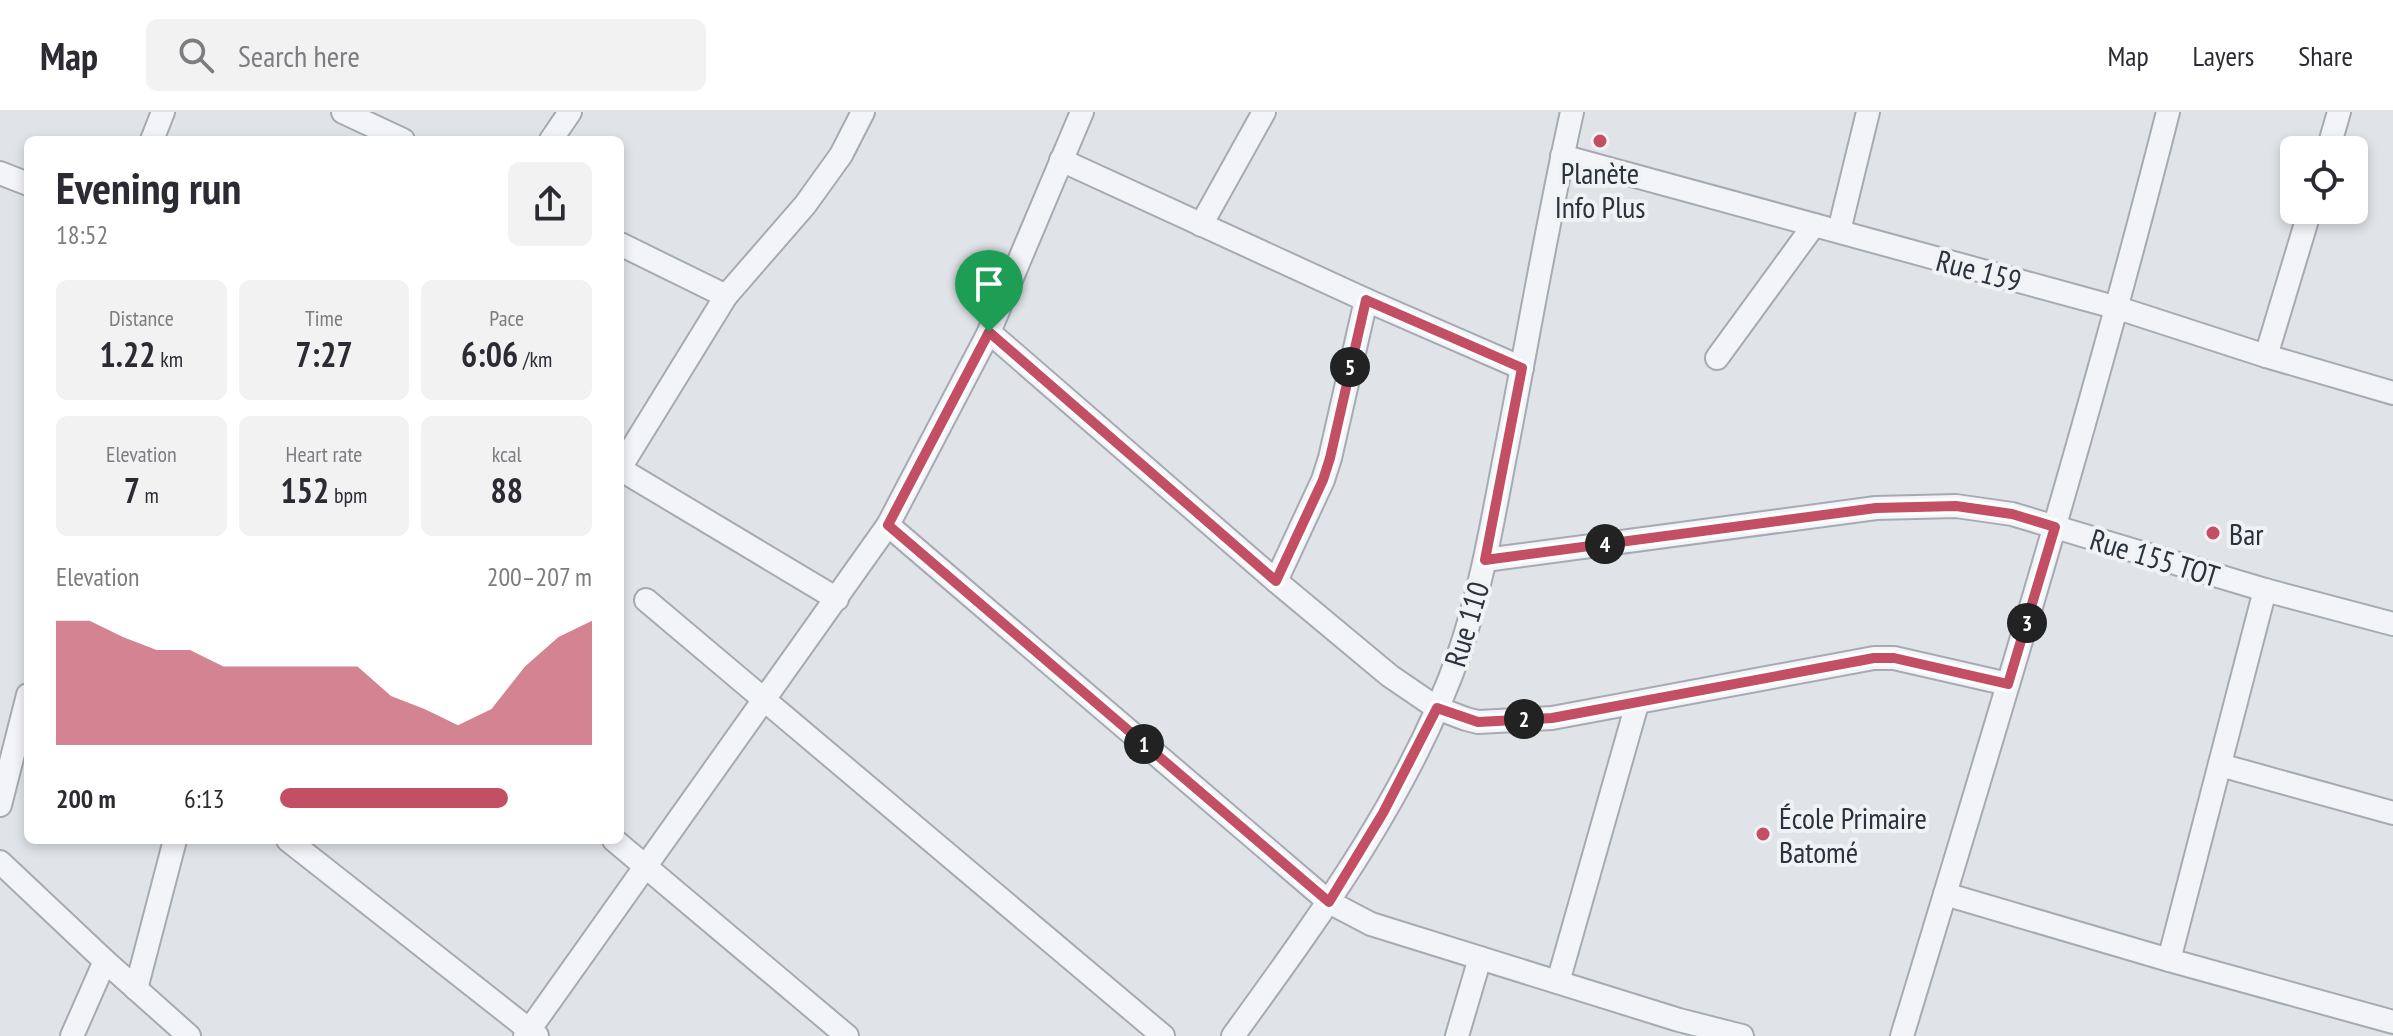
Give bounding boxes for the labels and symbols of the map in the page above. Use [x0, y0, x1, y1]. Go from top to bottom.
marker: Planète Info Plus [1591, 132, 1609, 150]
place label: Planète Info Plus [1555, 153, 1645, 226]
street label: Rue 159 [1932, 240, 2026, 300]
pin [955, 250, 1023, 332]
pin: 5 [1330, 347, 1370, 387]
place label: Bar [2229, 514, 2264, 553]
street label: Rue 155 TOT [2086, 519, 2224, 595]
pin: 4 [1585, 524, 1625, 564]
marker: Bar [2204, 524, 2222, 542]
street label: Rue 110 [1435, 577, 1497, 671]
pin: 3 [2007, 603, 2047, 643]
pin: 2 [1504, 699, 1544, 739]
pin: 1 [1124, 724, 1164, 764]
place label: École Primaire Batomé [1779, 798, 1927, 871]
marker: École Primaire Batomé [1754, 825, 1772, 843]

